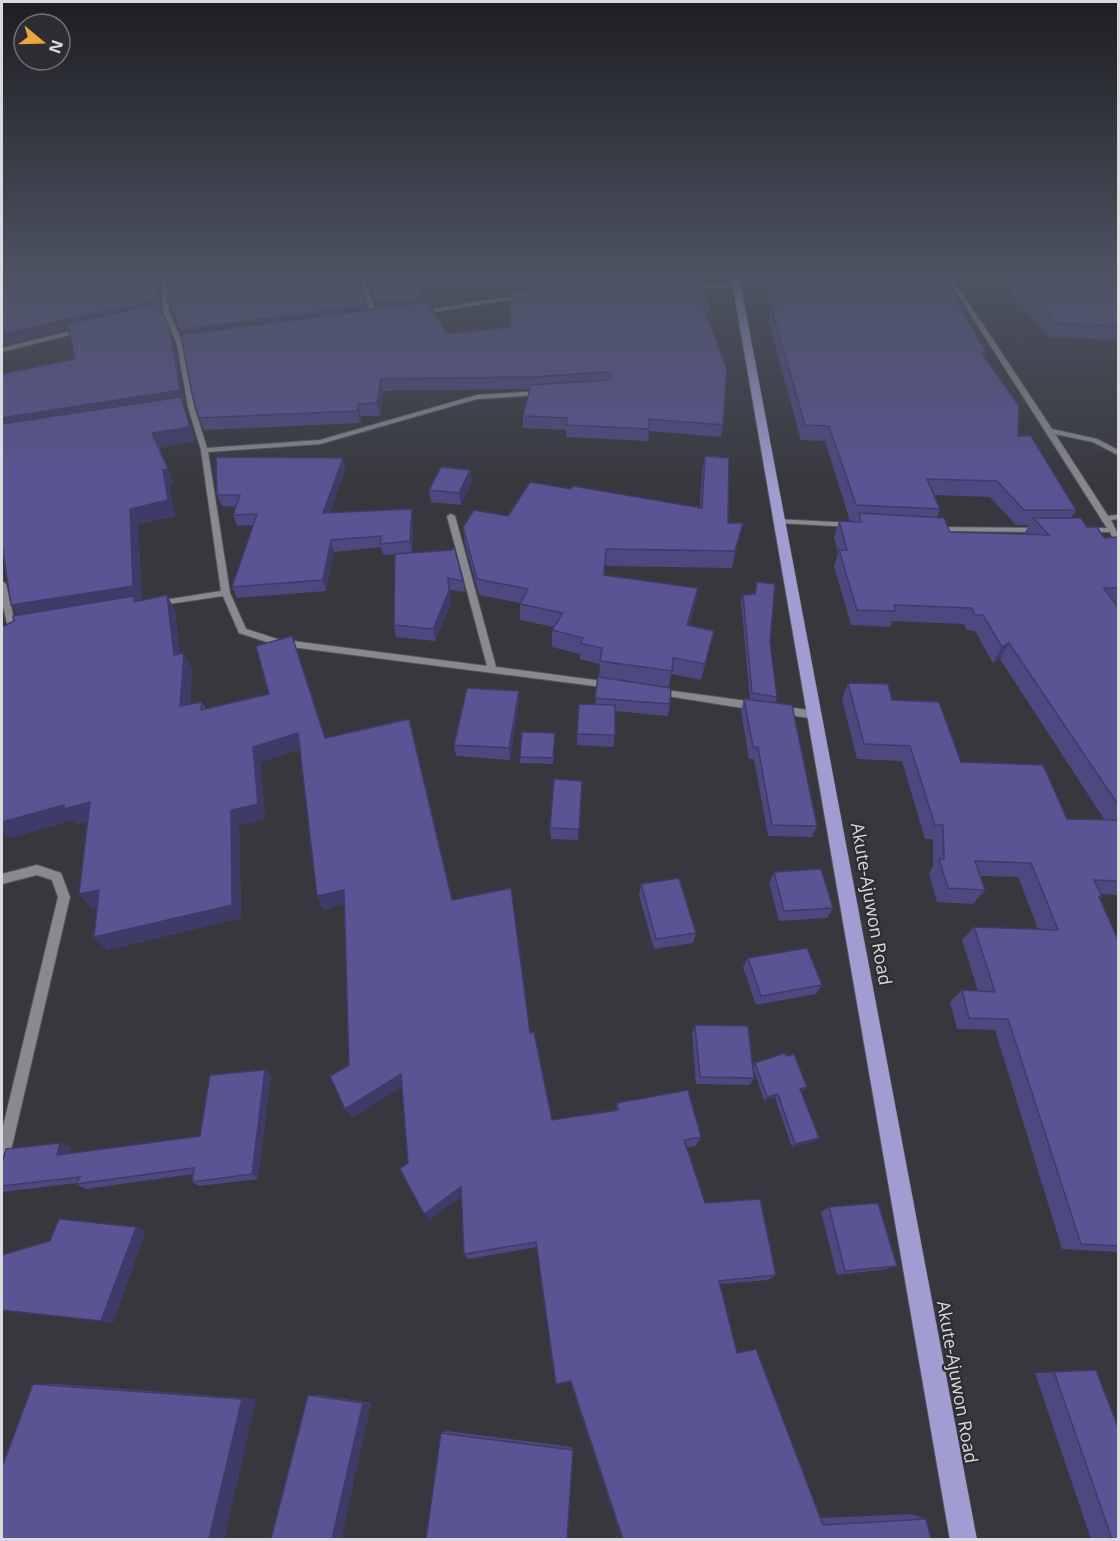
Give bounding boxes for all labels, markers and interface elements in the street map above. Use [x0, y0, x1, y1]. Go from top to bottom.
north arrow [12, 12, 72, 72]
text: N [44, 37, 69, 57]
street label: Akute-Ajuwon Road [846, 821, 898, 987]
street label: Akute-Ajuwon Road [932, 1299, 984, 1465]

